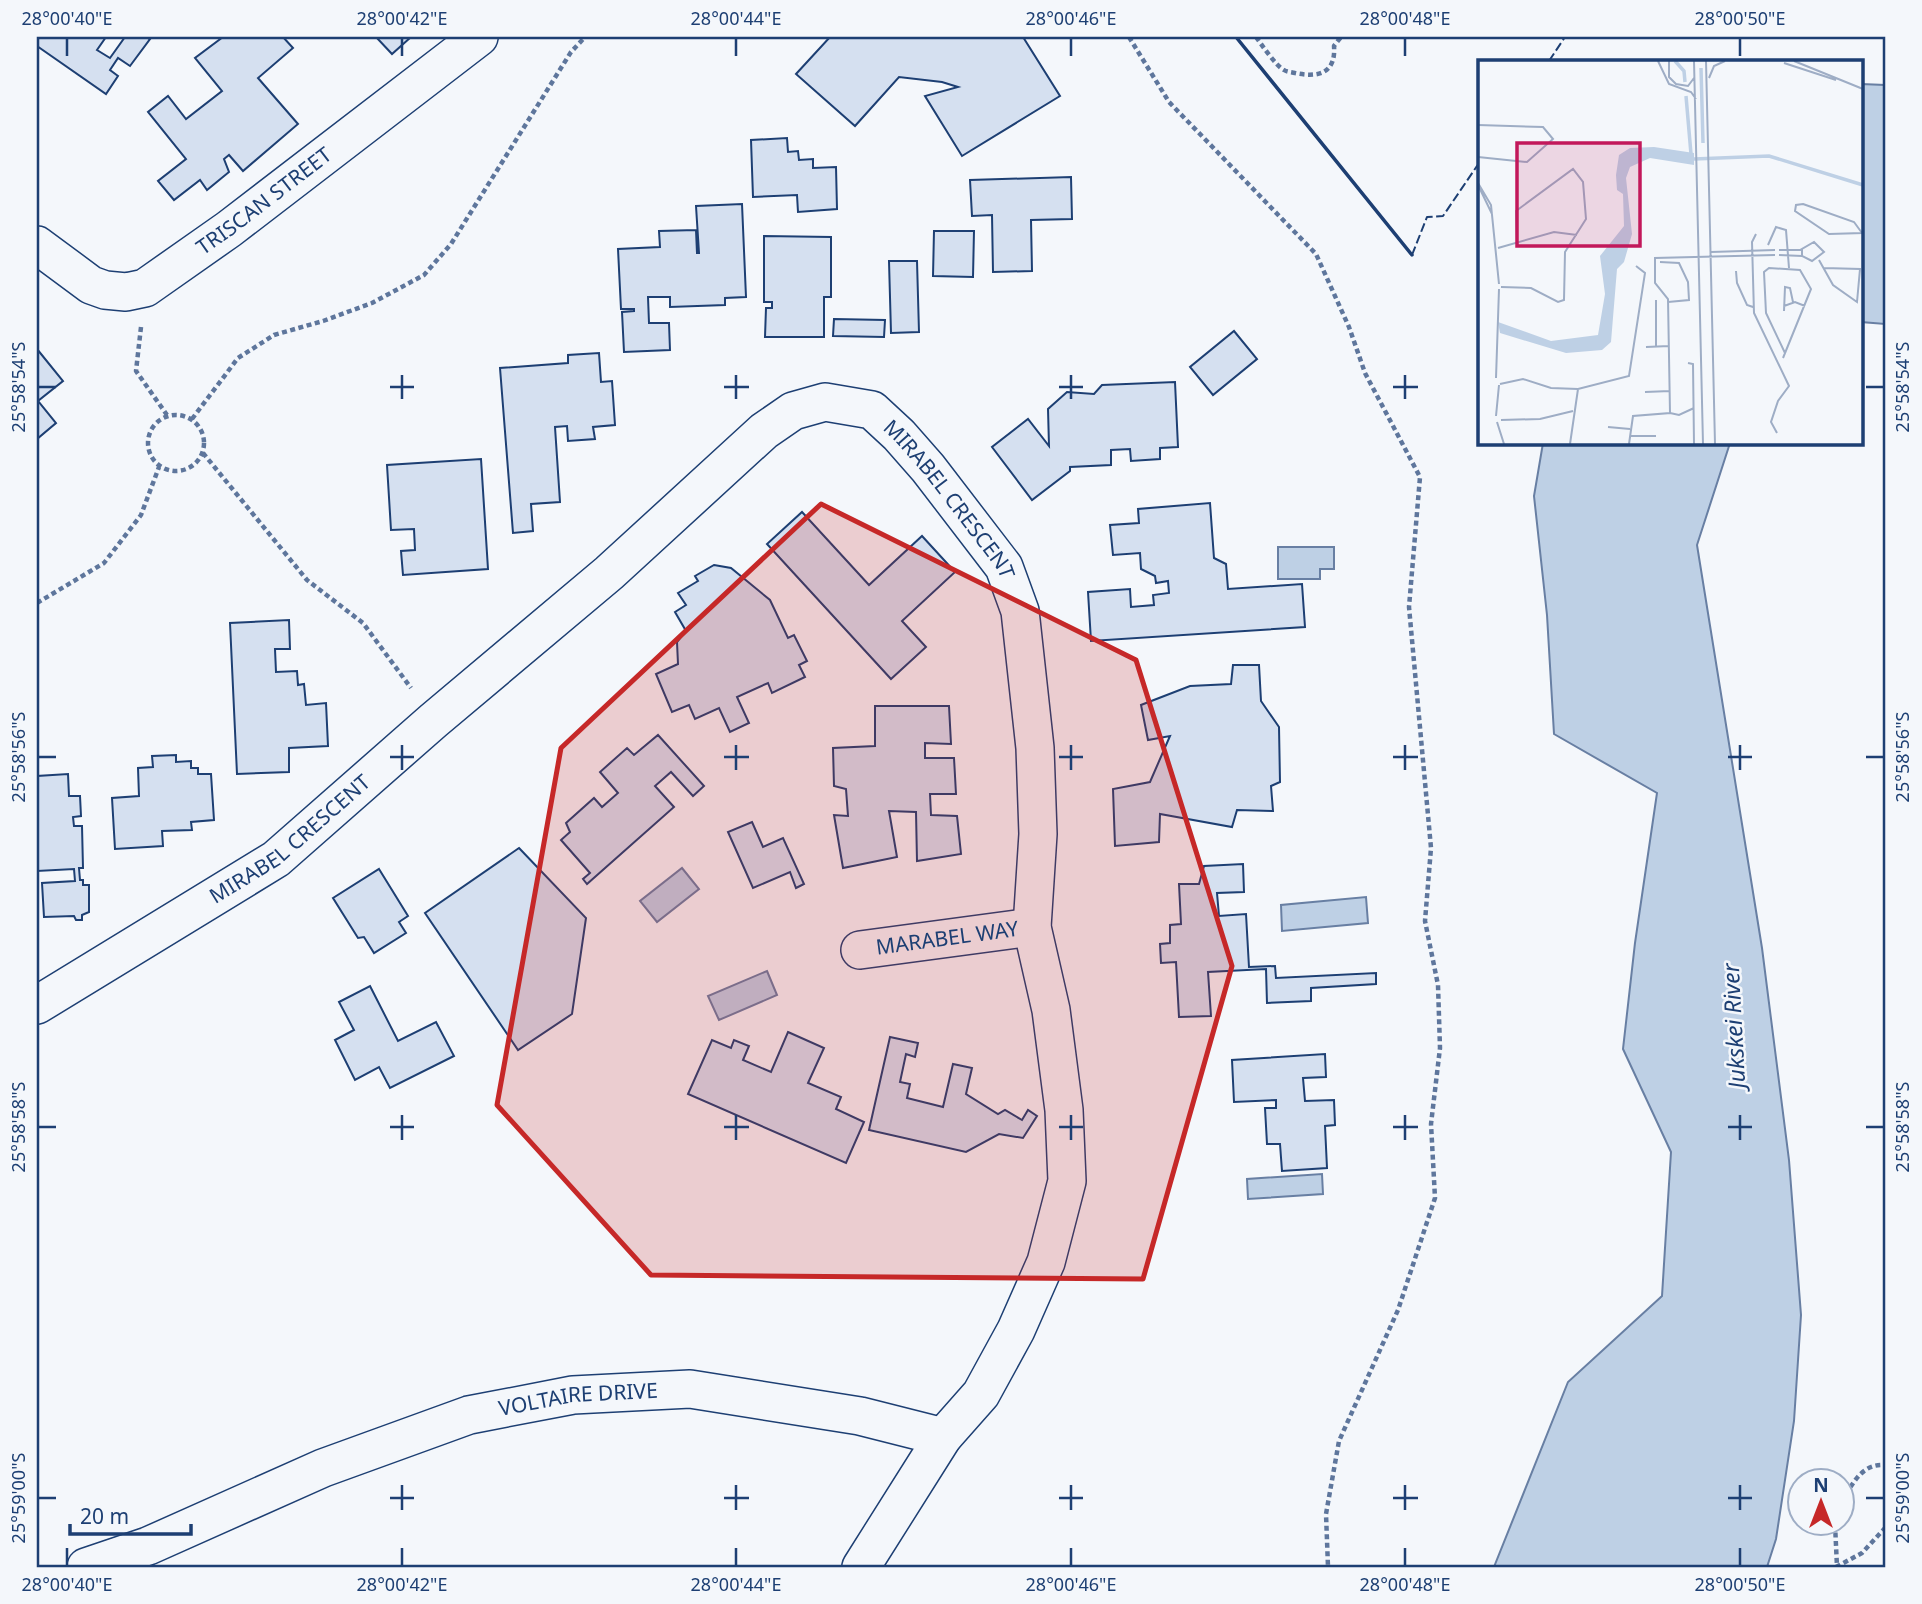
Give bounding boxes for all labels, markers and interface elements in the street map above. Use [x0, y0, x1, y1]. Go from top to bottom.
text: 28°00'40"E [22, 6, 112, 30]
text: 28°00'42"E [357, 6, 447, 30]
text: 28°00'44"E [691, 6, 781, 30]
text: 28°00'46"E [1026, 6, 1116, 30]
text: 28°00'48"E [1360, 6, 1450, 30]
text: 28°00'50"E [1695, 6, 1785, 30]
inset map [1478, 60, 1862, 444]
street label: TRISCAN STREET [190, 140, 337, 261]
text: 25°58'54"S [6, 342, 30, 432]
text: 25°58'54"S [1890, 342, 1914, 432]
street label: MIRABEL CRESCENT [878, 413, 1022, 582]
text: 25°58'56"S [6, 712, 30, 802]
text: 25°58'56"S [1890, 712, 1914, 802]
street label: MIRABEL CRESCENT [204, 767, 376, 909]
street label: MARABEL WAY [874, 914, 1020, 961]
water label: Jukskei River [1714, 962, 1752, 1094]
text: 25°58'58"S [6, 1082, 30, 1172]
text: 25°58'58"S [1890, 1082, 1914, 1172]
street label: VOLTAIRE DRIVE [496, 1376, 658, 1422]
text: 25°59'00"S [6, 1453, 30, 1543]
text: 25°59'00"S [1890, 1453, 1914, 1543]
north arrow [1786, 1468, 1856, 1538]
text: N [1813, 1472, 1829, 1498]
scale bar [70, 1492, 191, 1536]
text: 20 m [80, 1502, 129, 1530]
text: 28°00'40"E [22, 1572, 112, 1596]
text: 28°00'42"E [357, 1572, 447, 1596]
text: 28°00'44"E [691, 1572, 781, 1596]
text: 28°00'46"E [1026, 1572, 1116, 1596]
text: 28°00'48"E [1360, 1572, 1450, 1596]
text: 28°00'50"E [1695, 1572, 1785, 1596]

